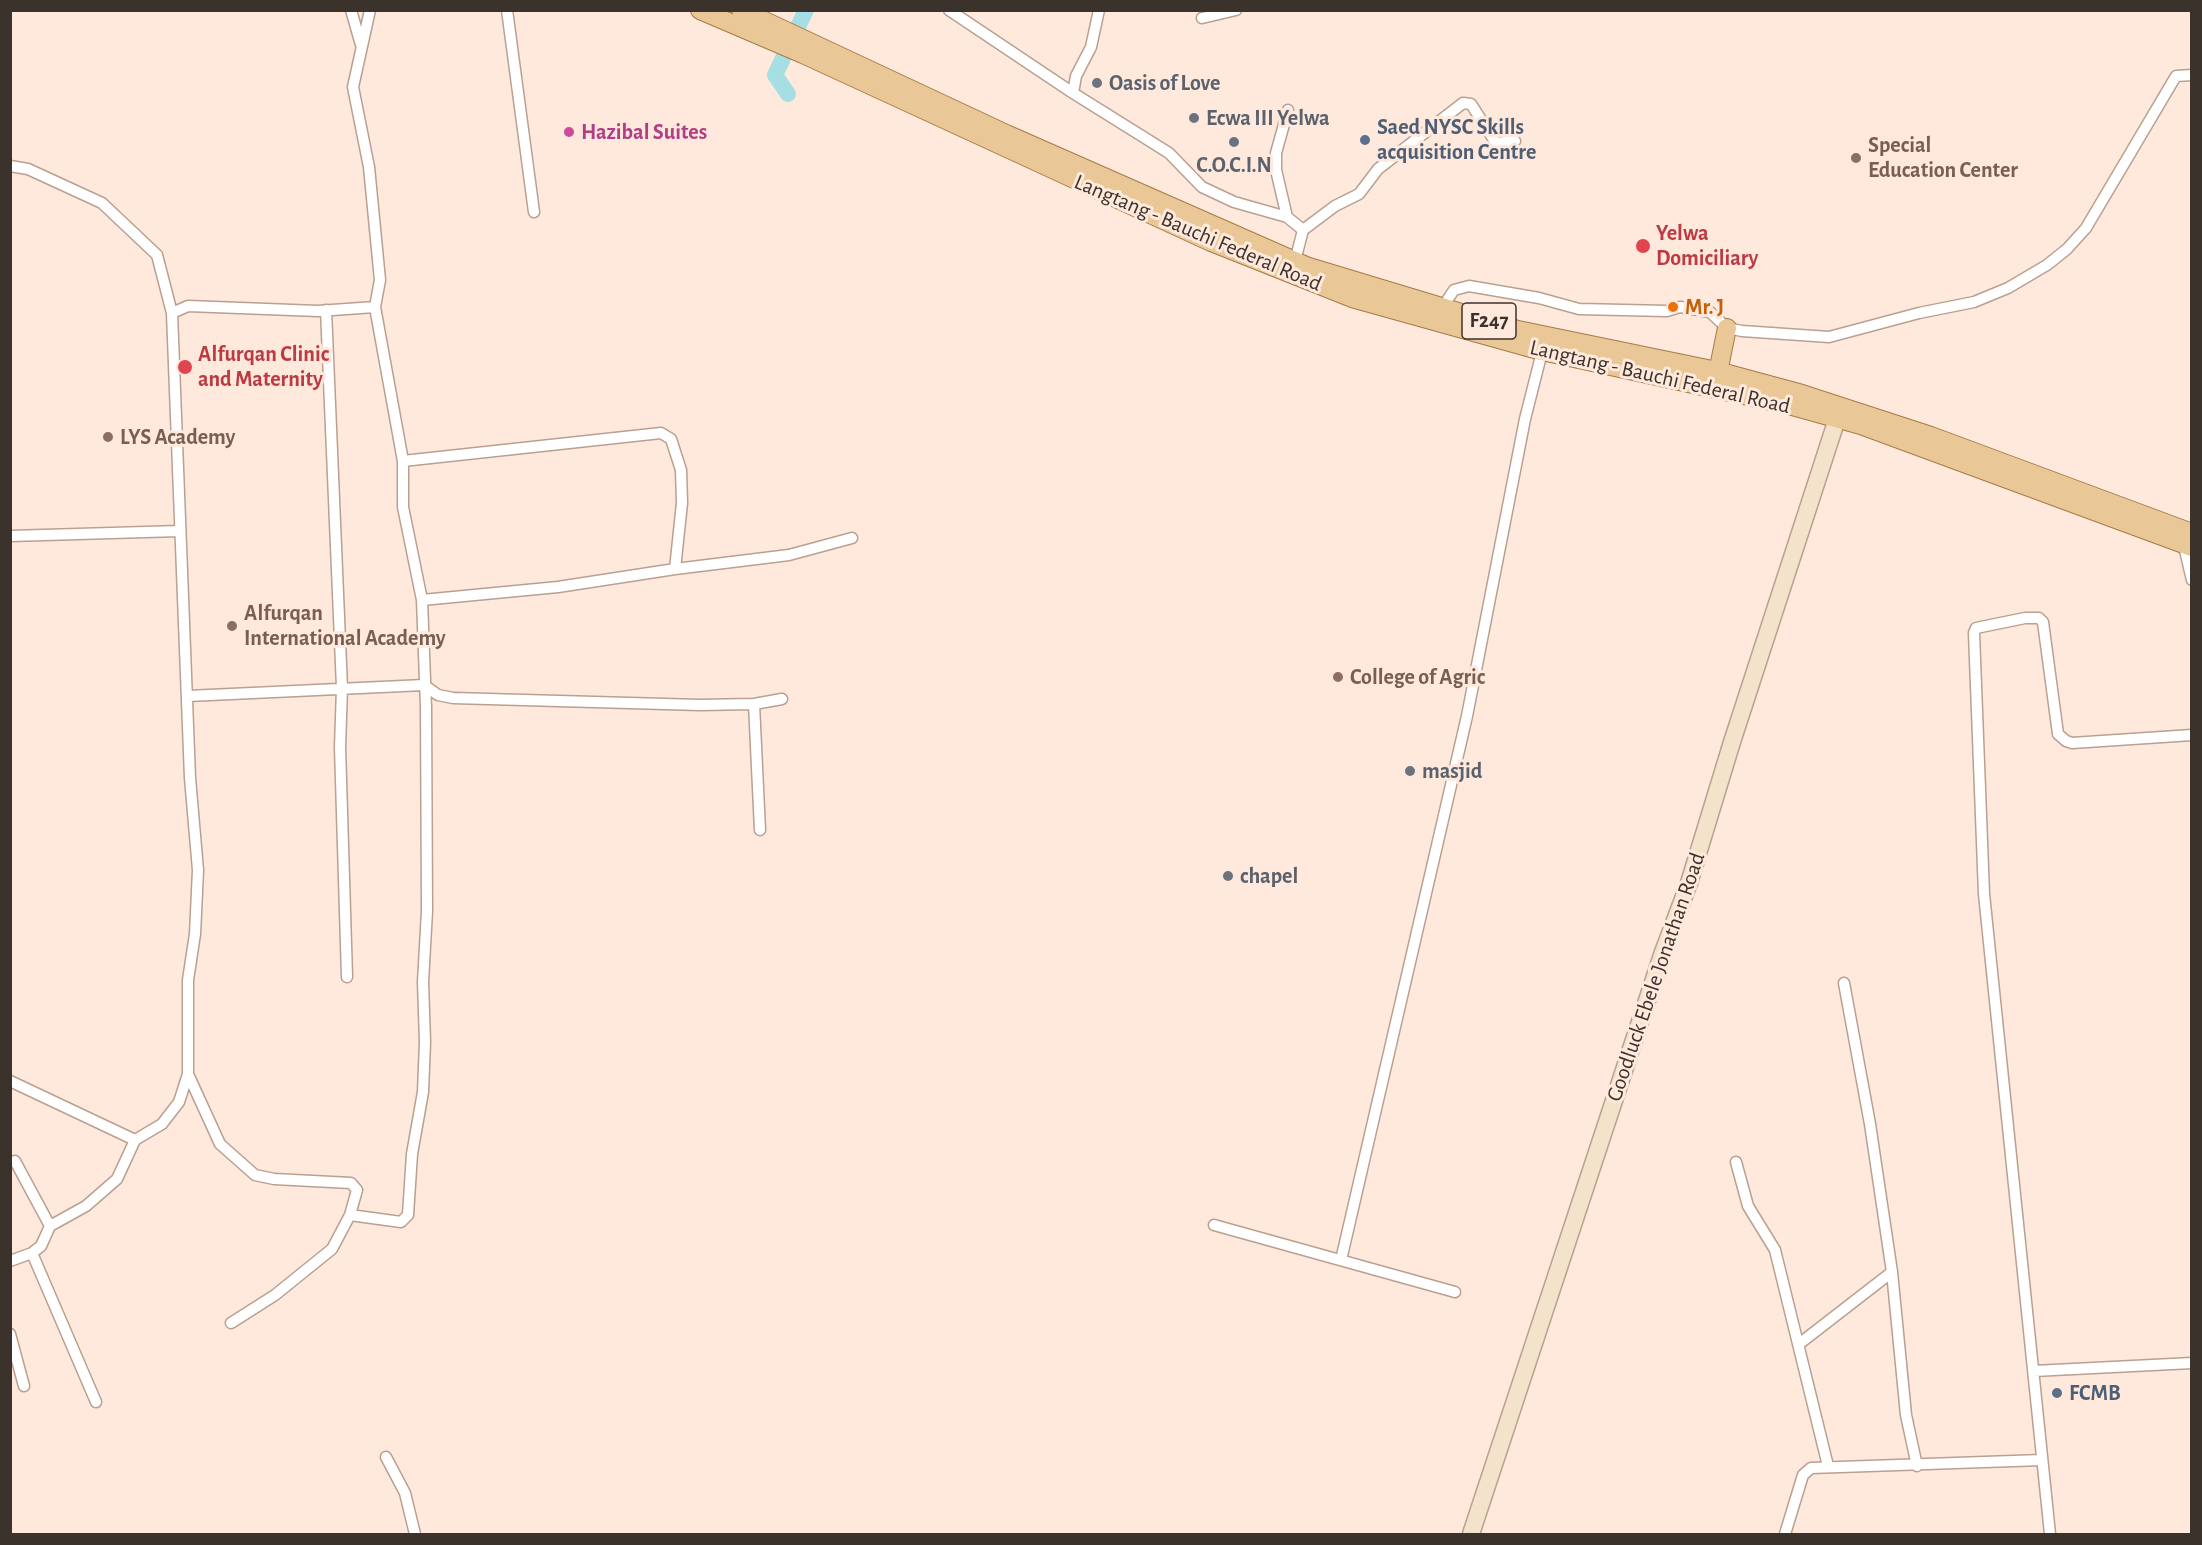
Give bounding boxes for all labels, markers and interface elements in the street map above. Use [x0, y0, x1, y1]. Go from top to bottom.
place label: Oasis of Love [1109, 70, 1220, 96]
marker: Oasis of Love [1090, 76, 1104, 90]
place label: Ecwa III Yelwa [1206, 105, 1330, 131]
marker: Ecwa III Yelwa [1187, 111, 1201, 125]
place label: Saed NYSC Skills acquisition Centre [1377, 114, 1536, 166]
place label: Hazibal Suites [581, 119, 707, 145]
marker: Hazibal Suites [562, 125, 576, 139]
place label: Special Education Center [1868, 132, 2018, 184]
marker: Saed NYSC Skills acquisition Centre [1358, 133, 1372, 147]
marker: C.O.C.I.N [1227, 135, 1241, 149]
marker: Special Education Center [1849, 151, 1863, 165]
place label: C.O.C.I.N [1196, 152, 1272, 178]
street label: Langtang - Bauchi Federal Road [1070, 169, 1326, 297]
place label: Yelwa Domiciliary [1656, 220, 1758, 272]
marker: Yelwa Domiciliary [1634, 237, 1652, 255]
place label: Mr. J [1685, 294, 1724, 320]
marker: Mr. J [1666, 300, 1680, 314]
road number: F247 [1462, 303, 1516, 339]
street label: Langtang - Bauchi Federal Road [1527, 334, 1793, 420]
place label: Alfurqan Clinic and Maternity [198, 341, 329, 392]
marker: Alfurqan Clinic and Maternity [176, 358, 194, 376]
place label: LYS Academy [120, 424, 235, 450]
marker: LYS Academy [101, 430, 115, 444]
place label: Alfurqan International Academy [244, 600, 446, 652]
marker: Alfurqan International Academy [225, 619, 239, 633]
place label: College of Agric [1350, 664, 1485, 690]
marker: College of Agric [1331, 670, 1345, 684]
place label: masjid [1422, 758, 1482, 784]
marker: masjid [1403, 764, 1417, 778]
street label: Goodluck Ebele Jonathan Road [1601, 849, 1711, 1105]
place label: chapel [1240, 863, 1298, 889]
marker: chapel [1221, 869, 1235, 883]
place label: FCMB [2069, 1380, 2121, 1406]
marker: FCMB [2050, 1386, 2064, 1400]

